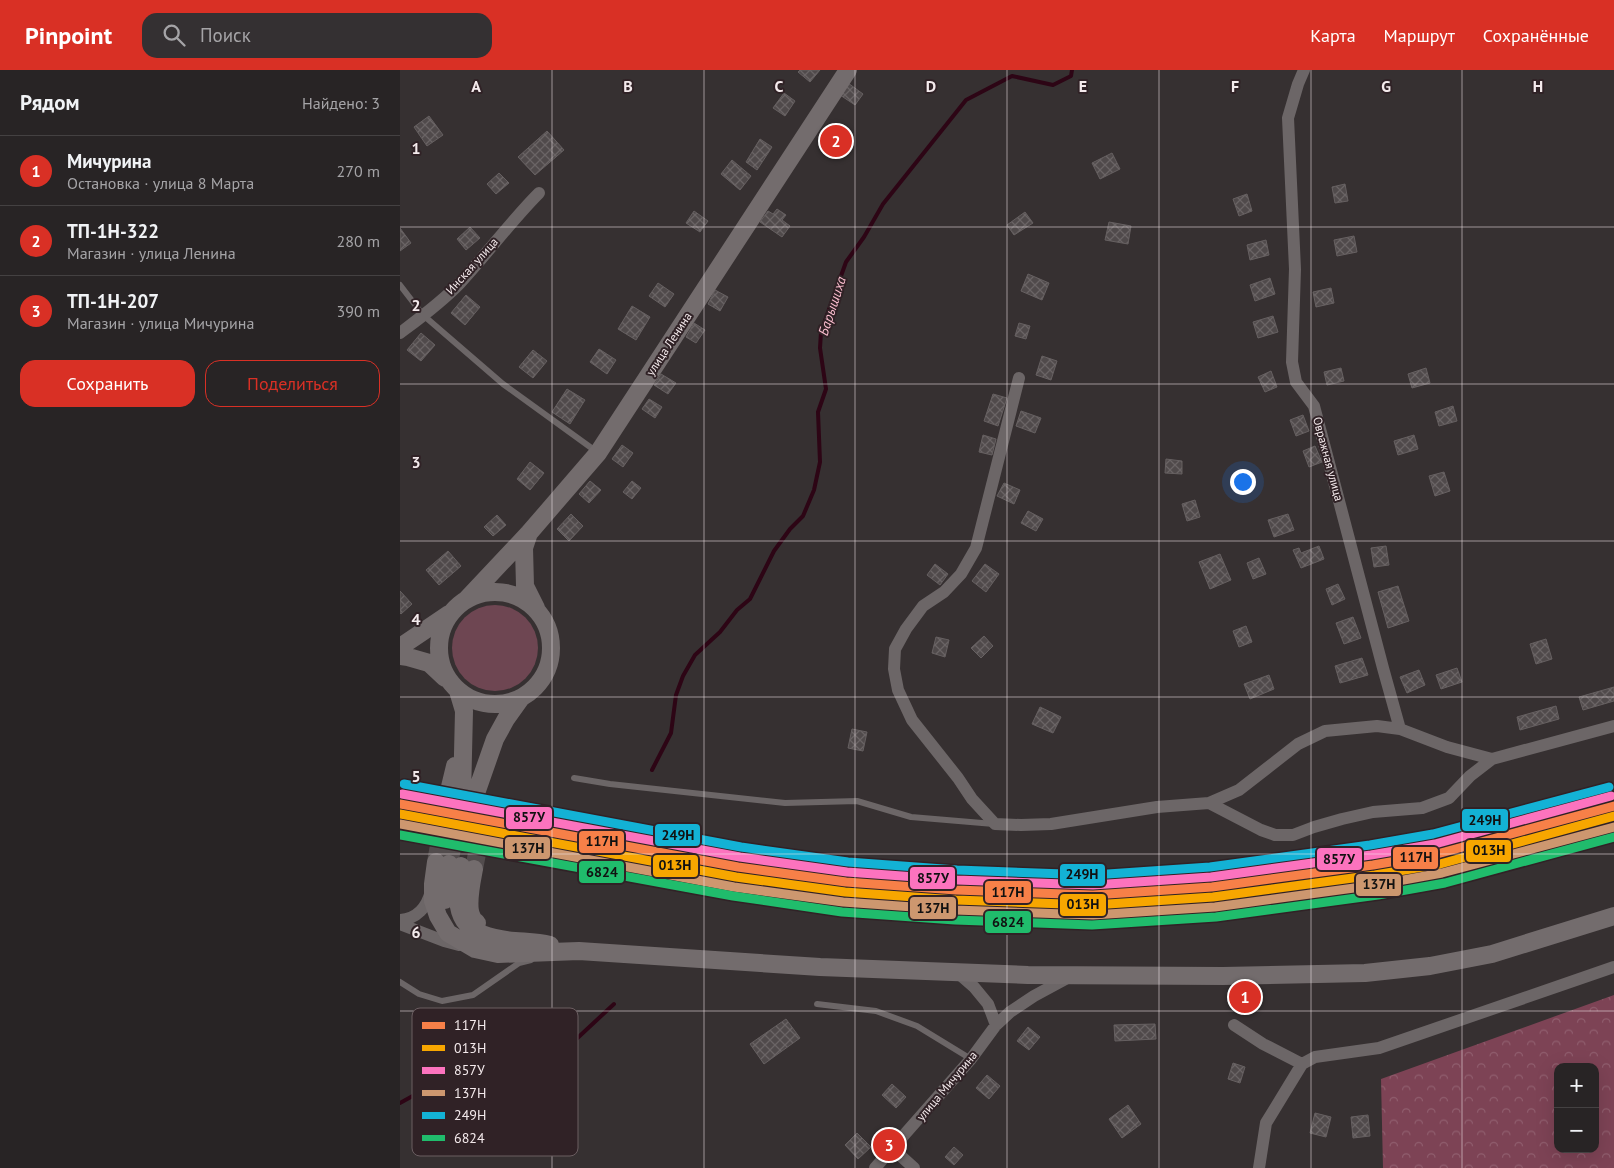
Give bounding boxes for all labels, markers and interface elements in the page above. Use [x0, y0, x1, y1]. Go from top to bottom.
search box [142, 13, 492, 58]
text: Pinpoint [25, 20, 112, 51]
icon: search [160, 21, 188, 49]
text: Поиск [200, 23, 251, 47]
text: Карта [1310, 24, 1356, 47]
text: Маршрут [1384, 24, 1455, 47]
text: Сохранённые [1483, 24, 1589, 47]
text: A [471, 76, 481, 96]
text: B [623, 76, 633, 96]
text: C [775, 76, 784, 96]
text: D [926, 76, 936, 96]
text: E [1079, 76, 1087, 96]
text: F [1231, 76, 1239, 96]
text: G [1381, 76, 1391, 96]
text: H [1533, 76, 1543, 96]
text: Рядом [20, 89, 79, 116]
text: Найдено: 3 [302, 93, 380, 113]
pin: 2 [820, 122, 852, 160]
text: 1 [411, 138, 421, 158]
text: Мичурина [67, 149, 151, 173]
text: 1 [31, 161, 41, 181]
text: 270 m [337, 161, 380, 181]
text: Остановка · улица 8 Марта [67, 173, 254, 193]
text: ТП-1Н-322 [67, 219, 159, 243]
text: 2 [31, 231, 41, 251]
text: 280 m [337, 231, 380, 251]
street label: Инская улица [442, 234, 501, 297]
text: Магазин · улица Ленина [67, 243, 236, 263]
water label: Барышиха [814, 274, 850, 338]
text: ТП-1Н-207 [67, 289, 159, 313]
text: 2 [411, 295, 421, 315]
text: 3 [31, 301, 41, 321]
text: 390 m [337, 301, 380, 321]
street label: улица Ленина [642, 309, 695, 378]
text: Магазин · улица Мичурина [67, 313, 254, 333]
button: Сохранить [20, 360, 195, 407]
button: Поделиться [205, 360, 380, 407]
street label: Овражная улица [1310, 415, 1347, 503]
text: 3 [411, 452, 421, 472]
your location [1230, 469, 1256, 495]
text: 4 [411, 609, 421, 629]
text: 5 [411, 766, 421, 786]
line badge: 857У [505, 806, 553, 830]
text: 857У [513, 808, 546, 826]
line badge: 249Н [1461, 808, 1509, 832]
text: 249Н [1469, 811, 1501, 829]
line badge: 249Н [654, 823, 701, 847]
text: 249Н [662, 826, 694, 844]
line badge: 117Н [578, 830, 625, 854]
text: 117Н [586, 832, 618, 850]
line badge: 137Н [504, 836, 551, 860]
text: 137Н [512, 839, 544, 857]
line badge: 013Н [1465, 839, 1512, 863]
text: 013Н [1473, 841, 1505, 859]
line badge: 117Н [1392, 846, 1439, 870]
line badge: 857У [1316, 847, 1363, 871]
text: 117Н [1400, 848, 1432, 866]
text: 857У [1323, 850, 1356, 868]
line badge: 013Н [652, 854, 699, 878]
text: 013Н [659, 856, 691, 874]
line badge: 6824 [578, 860, 625, 884]
text: 6824 [586, 863, 618, 881]
line badge: 249Н [1059, 863, 1106, 887]
text: 249Н [1066, 865, 1098, 883]
line badge: 857У [909, 866, 956, 890]
text: 857У [917, 869, 950, 887]
line badge: 137Н [1355, 873, 1402, 897]
text: 137Н [1363, 875, 1395, 893]
line badge: 117Н [984, 880, 1032, 904]
text: 117Н [992, 883, 1024, 901]
line badge: 013Н [1059, 893, 1107, 917]
text: 013Н [1067, 895, 1099, 913]
line badge: 137Н [909, 896, 957, 920]
text: 137Н [917, 899, 949, 917]
line badge: 6824 [984, 910, 1032, 934]
text: 6824 [992, 913, 1024, 931]
text: 6 [411, 922, 421, 942]
pin: 1 [1229, 978, 1261, 1016]
legend [412, 1008, 578, 1156]
text: 117Н [454, 1016, 486, 1034]
text: 013Н [454, 1039, 486, 1057]
street label: улица Мичурина [913, 1048, 980, 1124]
text: 857У [454, 1061, 485, 1079]
map controls [1554, 1063, 1599, 1153]
button: + [1554, 1063, 1599, 1108]
text: 137Н [454, 1084, 486, 1102]
text: 249Н [454, 1106, 486, 1124]
button: − [1554, 1108, 1599, 1153]
pin: 3 [873, 1126, 905, 1164]
text: 6824 [454, 1129, 485, 1147]

